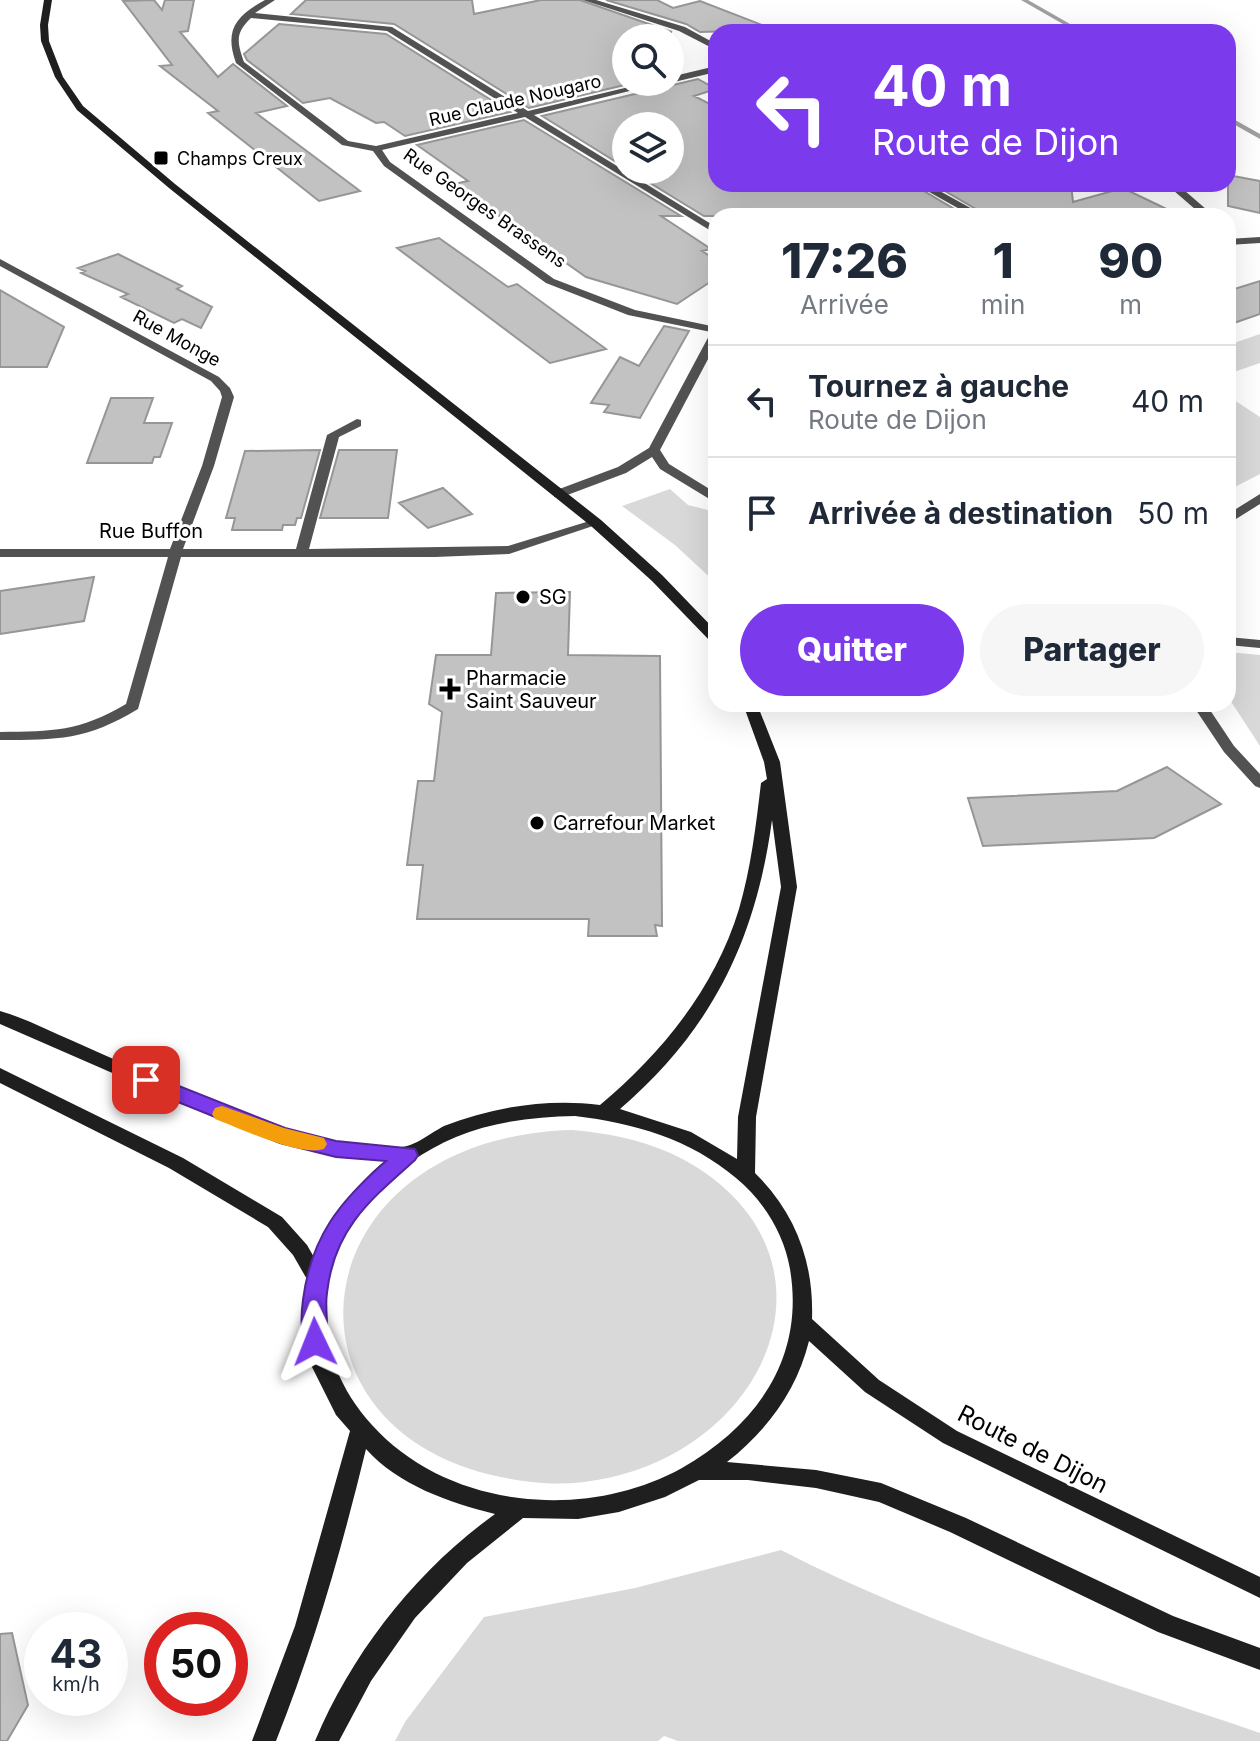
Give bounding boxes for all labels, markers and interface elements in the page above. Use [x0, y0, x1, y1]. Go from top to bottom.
map controls [612, 24, 684, 184]
button: search [612, 24, 684, 96]
text: 40 m [872, 52, 1012, 120]
icon: left [740, 56, 844, 160]
street label: Rue Claude Nougaro [427, 70, 603, 130]
button: layers [612, 112, 684, 184]
text: Route de Dijon [872, 120, 1119, 164]
street label: Rue Georges Brassens [400, 144, 570, 272]
place label: Champs Creux [177, 148, 303, 169]
marker: Champs Creux [152, 149, 170, 167]
text: 17:26 [781, 231, 908, 290]
text: 1 [992, 231, 1014, 290]
text: 90 [1098, 231, 1163, 290]
text: Arrivée [800, 289, 889, 320]
text: min [981, 289, 1025, 320]
text: m [1119, 289, 1142, 320]
street label: Rue Monge [129, 305, 225, 371]
text: Tournez à gauche [808, 368, 1069, 404]
icon: left [740, 379, 784, 423]
text: 40 m [1131, 383, 1204, 419]
text: Route de Dijon [808, 404, 987, 435]
icon: arrive [740, 491, 784, 535]
text: Arrivée à destination [808, 495, 1113, 531]
text: 50 m [1137, 495, 1209, 531]
street label: Rue Buffon [99, 519, 203, 543]
place label: SG [539, 585, 567, 609]
marker: SG [514, 588, 532, 606]
button: Quitter [740, 604, 964, 696]
button: Partager [980, 604, 1204, 696]
place label: Pharmacie Saint Sauveur [466, 666, 597, 713]
marker: Pharmacie Saint Sauveur [441, 680, 459, 698]
place label: Carrefour Market [553, 811, 716, 835]
marker: Carrefour Market [528, 814, 546, 832]
pin [112, 1046, 180, 1114]
icon: arrive [124, 1058, 168, 1102]
position arrow [273, 1300, 357, 1384]
street label: Route de Dijon [953, 1399, 1113, 1499]
speed limit sign: 50 [144, 1612, 248, 1716]
text: 43 [50, 1629, 102, 1678]
text: km/h [52, 1672, 100, 1696]

